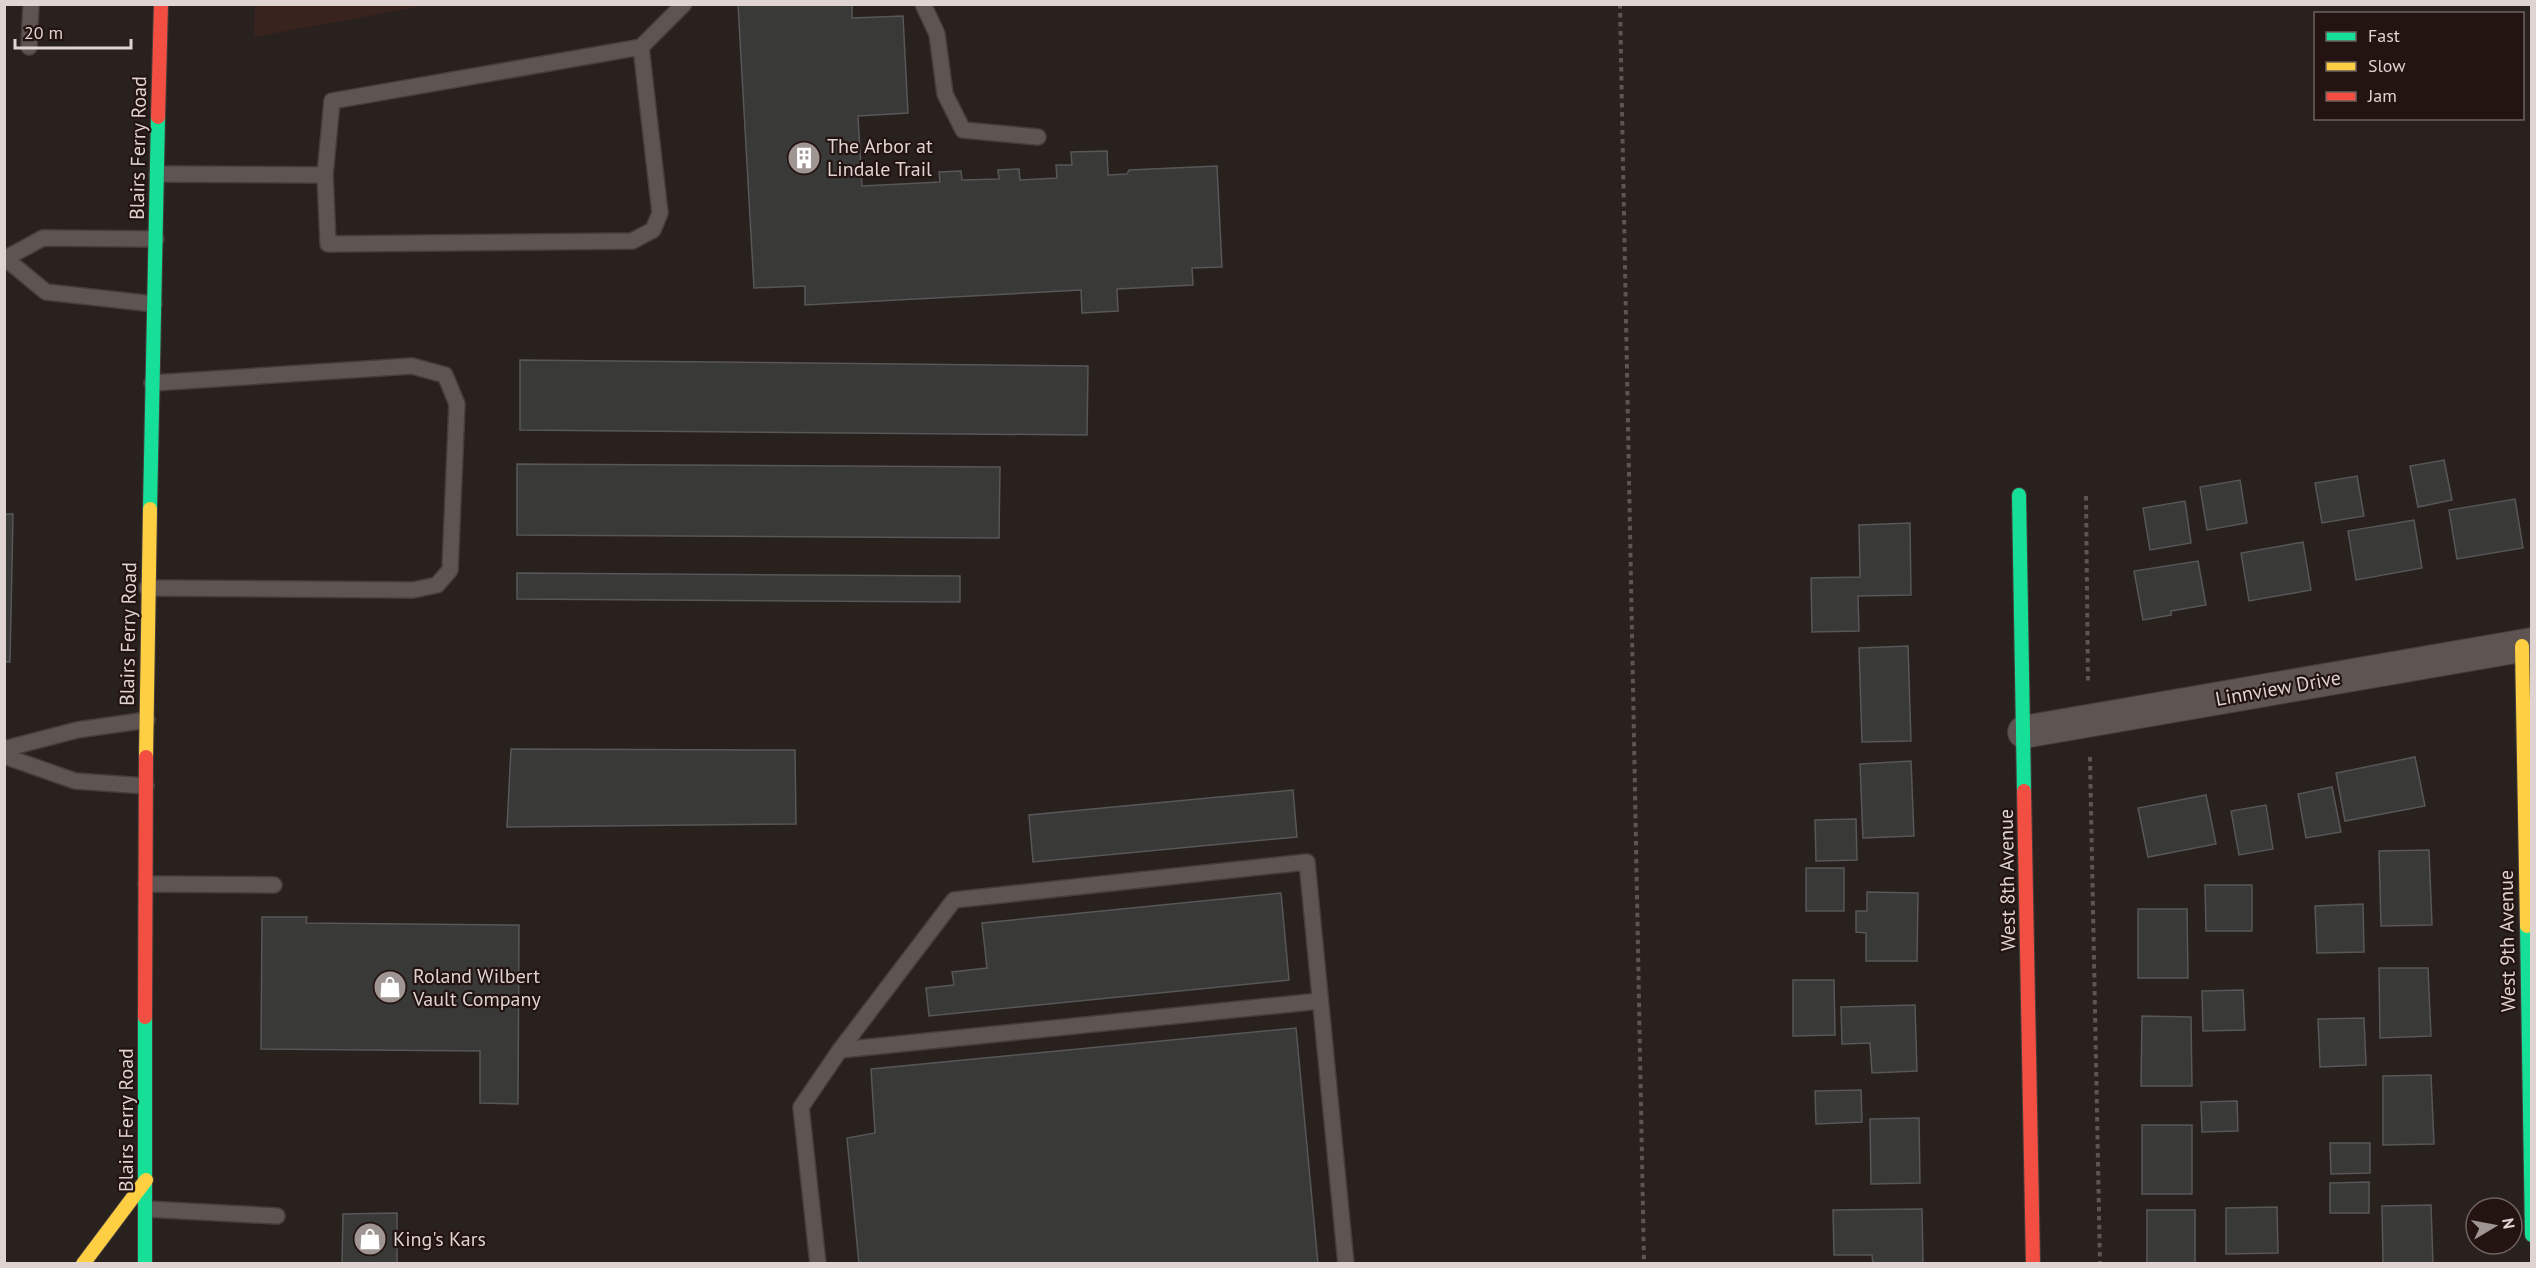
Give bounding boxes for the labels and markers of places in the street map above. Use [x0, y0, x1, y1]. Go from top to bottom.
place label: The Arbor at Lindale Trail [827, 133, 933, 182]
building icon: The Arbor at Lindale Trail [786, 140, 822, 176]
place label: Roland Wilbert Vault Company [412, 963, 541, 1012]
shop icon: Roland Wilbert Vault Company [372, 969, 408, 1005]
shop icon: King's Kars [352, 1221, 388, 1257]
place label: King's Kars [393, 1226, 486, 1252]

